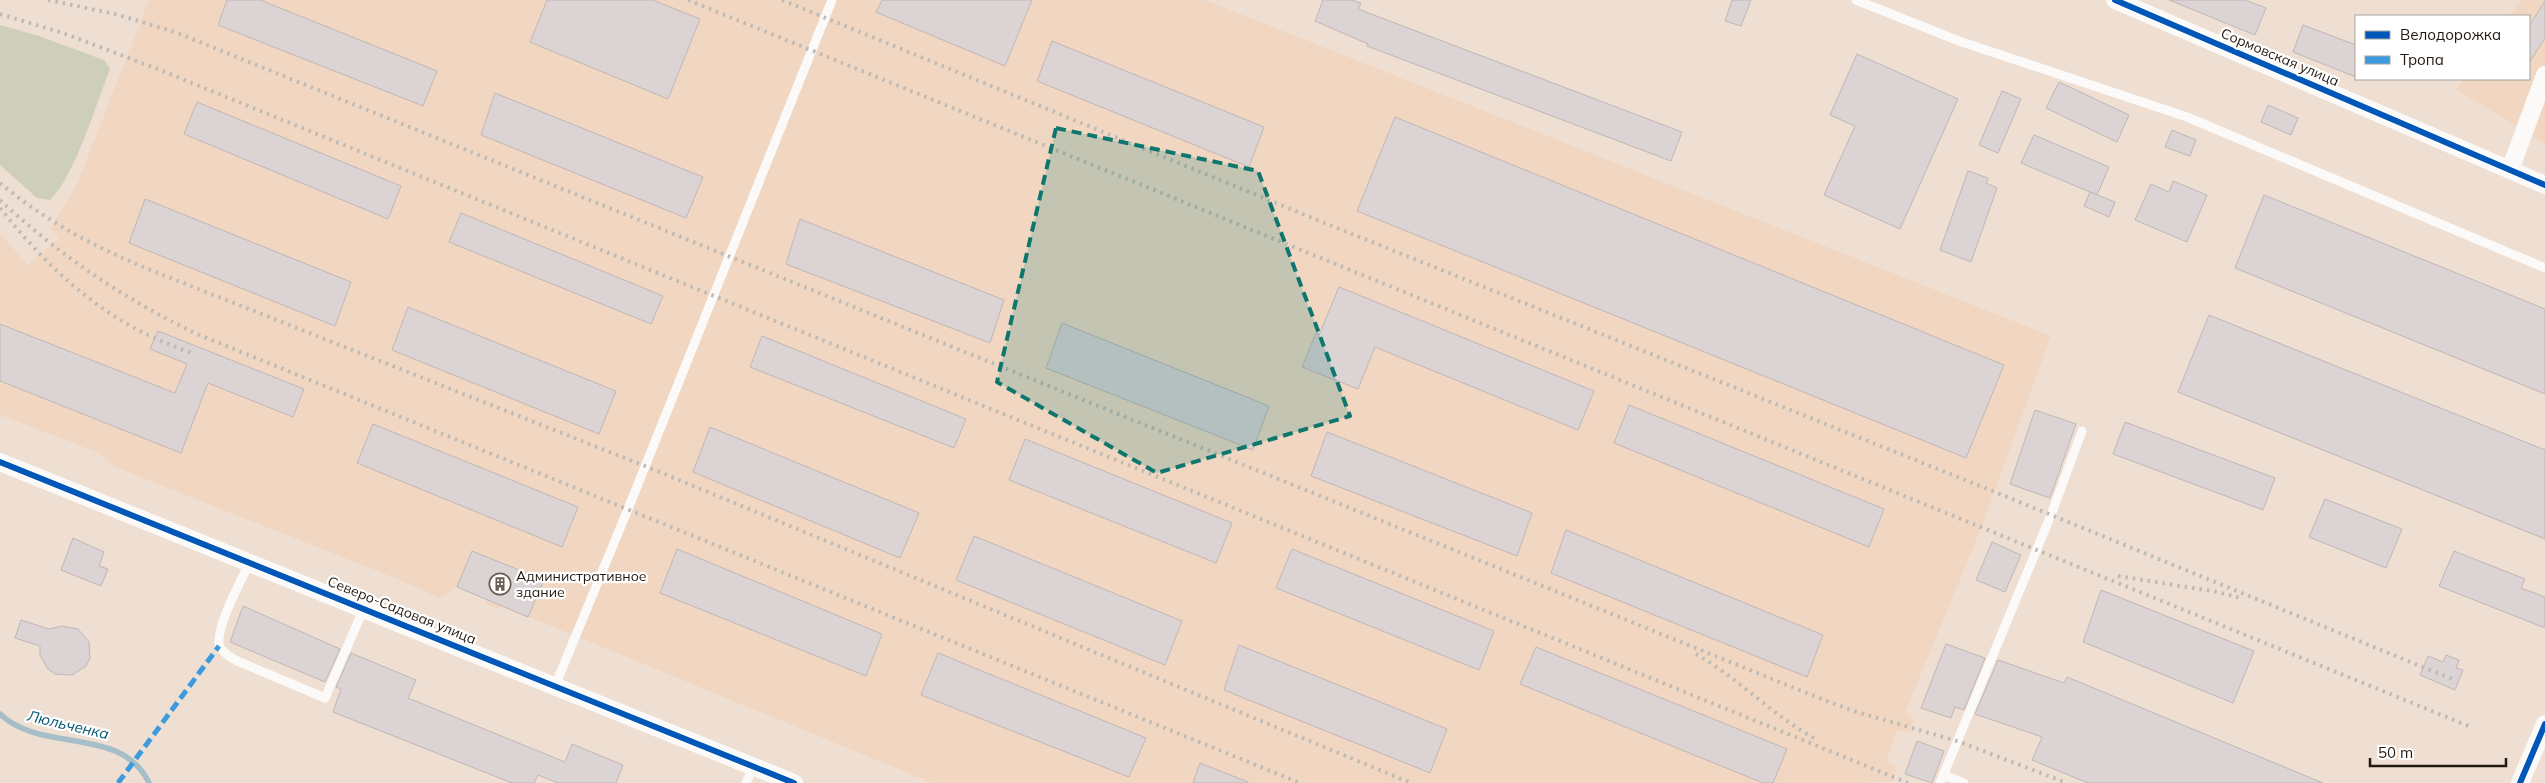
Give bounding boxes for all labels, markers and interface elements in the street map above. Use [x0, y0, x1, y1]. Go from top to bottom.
legend [2355, 15, 2530, 80]
street label: Сормовская улица [2218, 24, 2342, 90]
text: Велодорожка [2400, 25, 2501, 44]
text: Тропа [2400, 50, 2444, 69]
place label: Административное здание [516, 567, 647, 601]
street label: Северо-Садовая улица [325, 572, 479, 648]
building icon: Административное здание [488, 572, 512, 596]
water label: Люльченка [25, 706, 111, 743]
scale bar [2370, 736, 2506, 768]
text: 50 m [2378, 743, 2413, 762]

